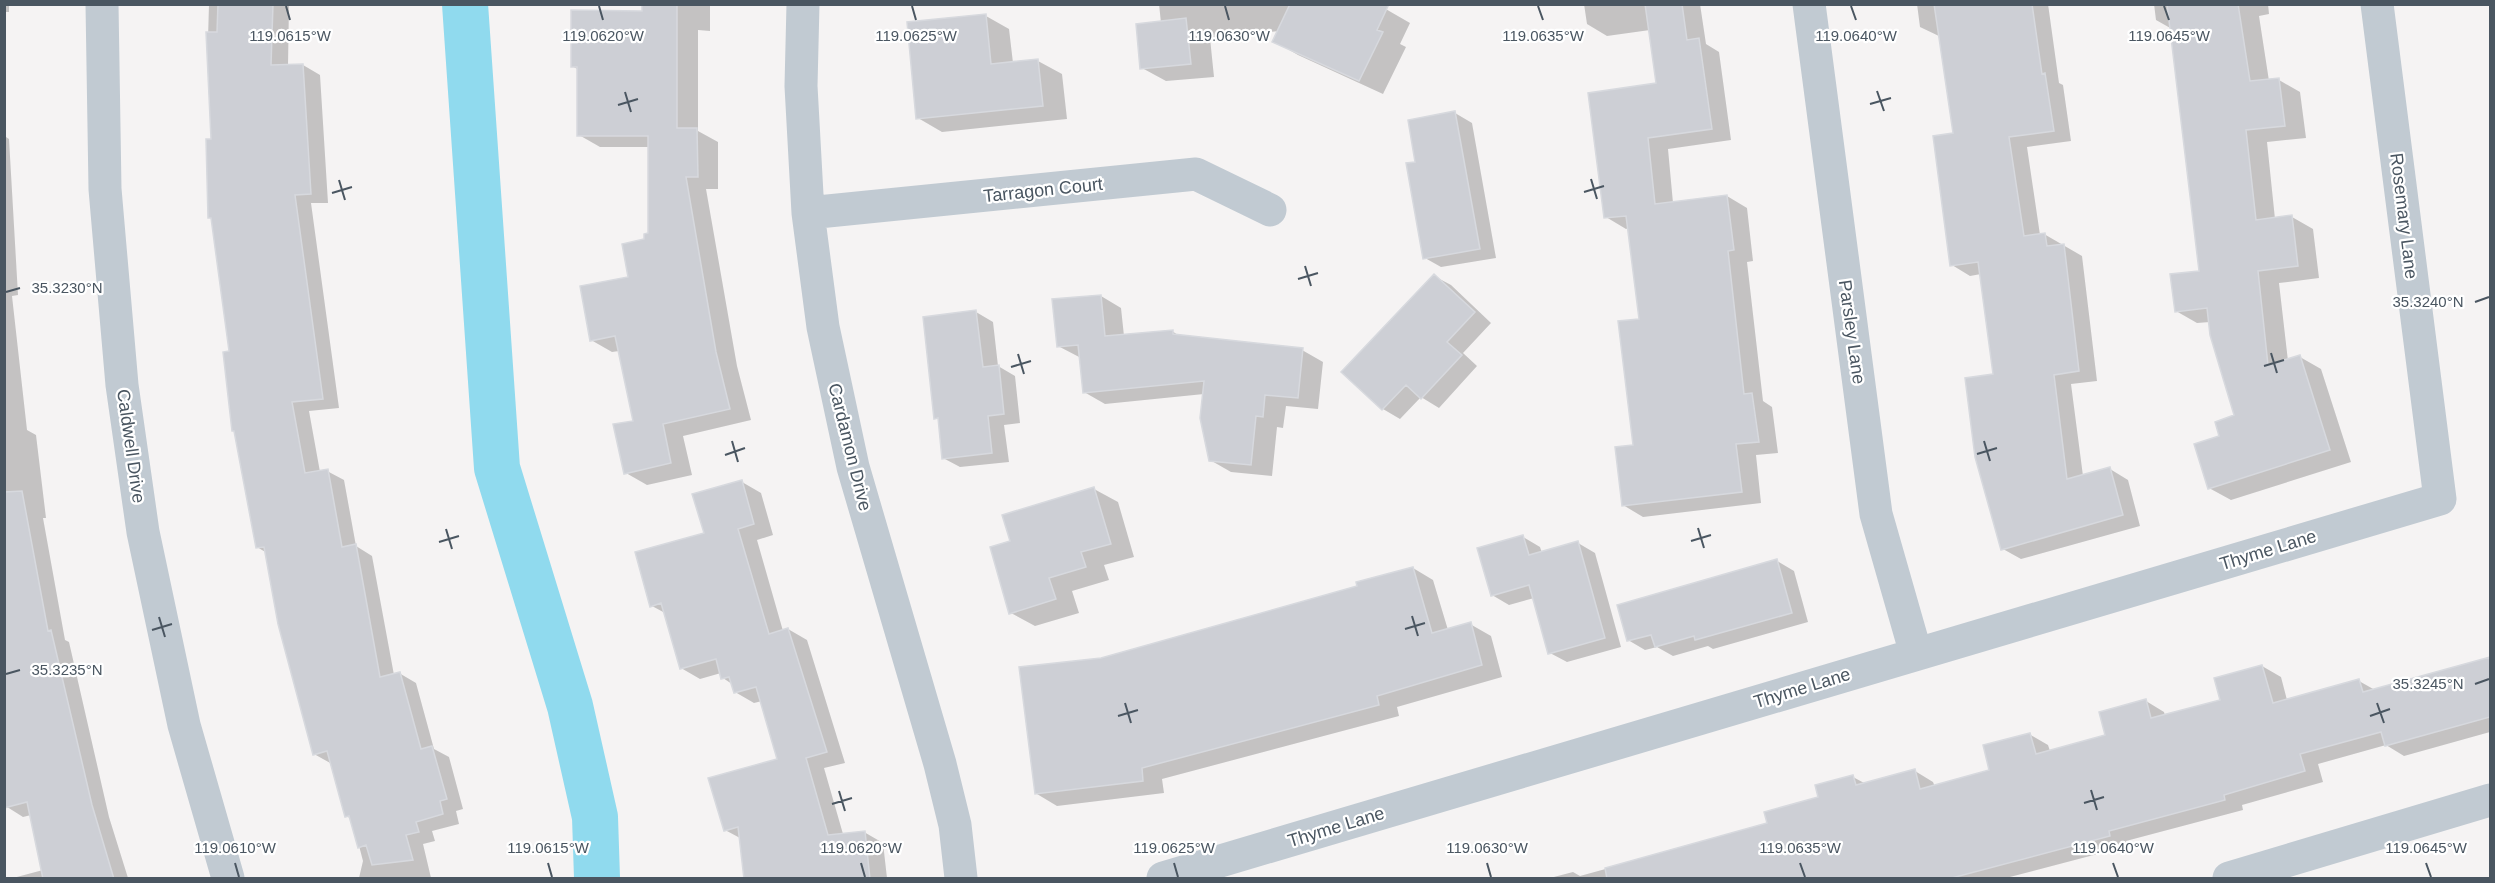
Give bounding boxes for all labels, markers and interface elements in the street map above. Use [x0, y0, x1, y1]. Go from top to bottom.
text: 119.0615°W [249, 27, 332, 44]
text: 119.0620°W [562, 27, 645, 44]
text: 119.0625°W [875, 27, 958, 44]
text: 119.0630°W [1188, 27, 1271, 44]
text: 119.0635°W [1502, 27, 1585, 44]
text: 119.0640°W [1815, 27, 1898, 44]
text: 119.0645°W [2128, 27, 2211, 44]
street label: Rosemary Lane [2386, 152, 2422, 280]
street label: Tarragon Court [982, 174, 1104, 206]
text: 35.3230°N [31, 279, 103, 296]
street label: Parsley Lane [1835, 279, 1869, 385]
text: 35.3240°N [2392, 293, 2464, 310]
street label: Cardamon Drive [824, 381, 876, 513]
street label: Caldwell Drive [113, 388, 149, 504]
street label: Thyme Lane [2217, 526, 2319, 574]
text: 35.3235°N [31, 661, 103, 678]
street label: Thyme Lane [1751, 664, 1853, 712]
text: 35.3245°N [2392, 675, 2464, 692]
street label: Thyme Lane [1285, 803, 1387, 851]
text: 119.0610°W [194, 839, 277, 856]
text: 119.0615°W [507, 839, 590, 856]
text: 119.0620°W [820, 839, 903, 856]
text: 119.0625°W [1133, 839, 1216, 856]
text: 119.0630°W [1446, 839, 1529, 856]
text: 119.0635°W [1759, 839, 1842, 856]
text: 119.0640°W [2072, 839, 2155, 856]
text: 119.0645°W [2385, 839, 2468, 856]

